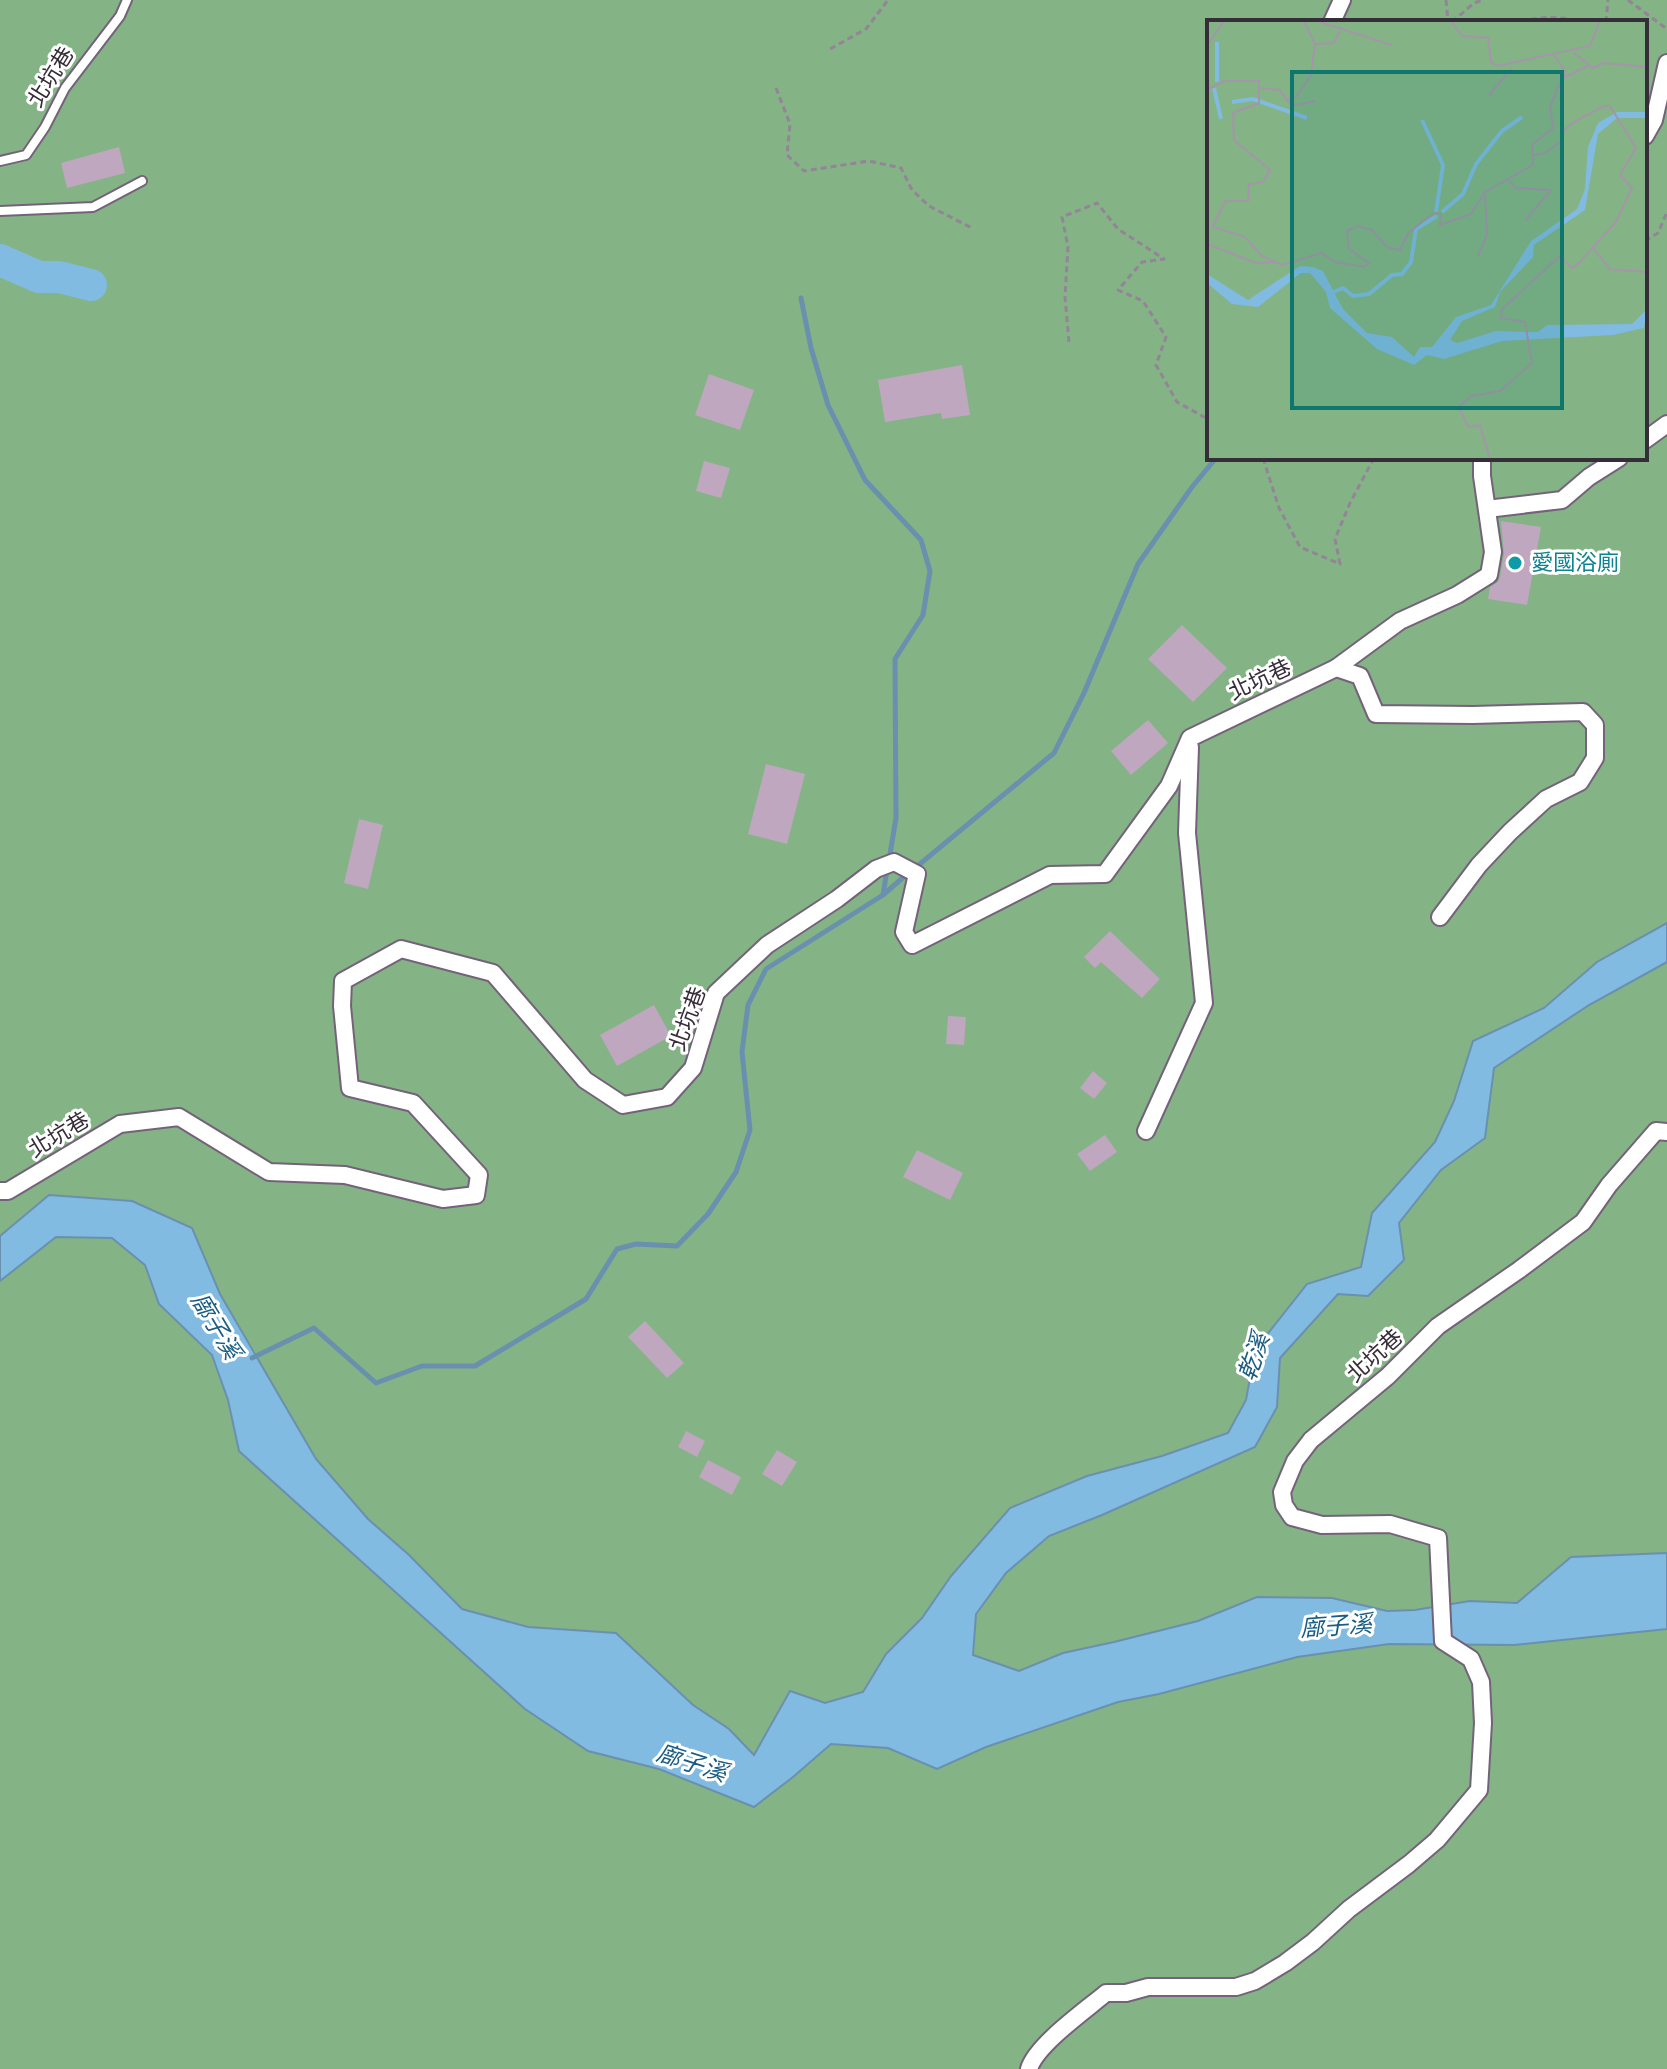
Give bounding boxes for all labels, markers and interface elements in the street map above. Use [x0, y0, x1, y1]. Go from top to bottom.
inset map [1207, 20, 1647, 460]
street label: 北坑巷 [22, 42, 80, 112]
place label: 愛國浴廁 [1531, 550, 1619, 576]
marker: 愛國浴廁 [1506, 554, 1524, 572]
street label: 北坑巷 [1225, 654, 1295, 706]
street label: 北坑巷 [664, 984, 712, 1054]
street label: 北坑巷 [24, 1107, 94, 1163]
water label: 廍子溪 [185, 1288, 248, 1367]
street label: 北坑巷 [1342, 1324, 1408, 1388]
water label: 乾溪 [1233, 1327, 1276, 1384]
water label: 廍子溪 [1299, 1609, 1376, 1642]
water label: 廍子溪 [653, 1739, 733, 1788]

